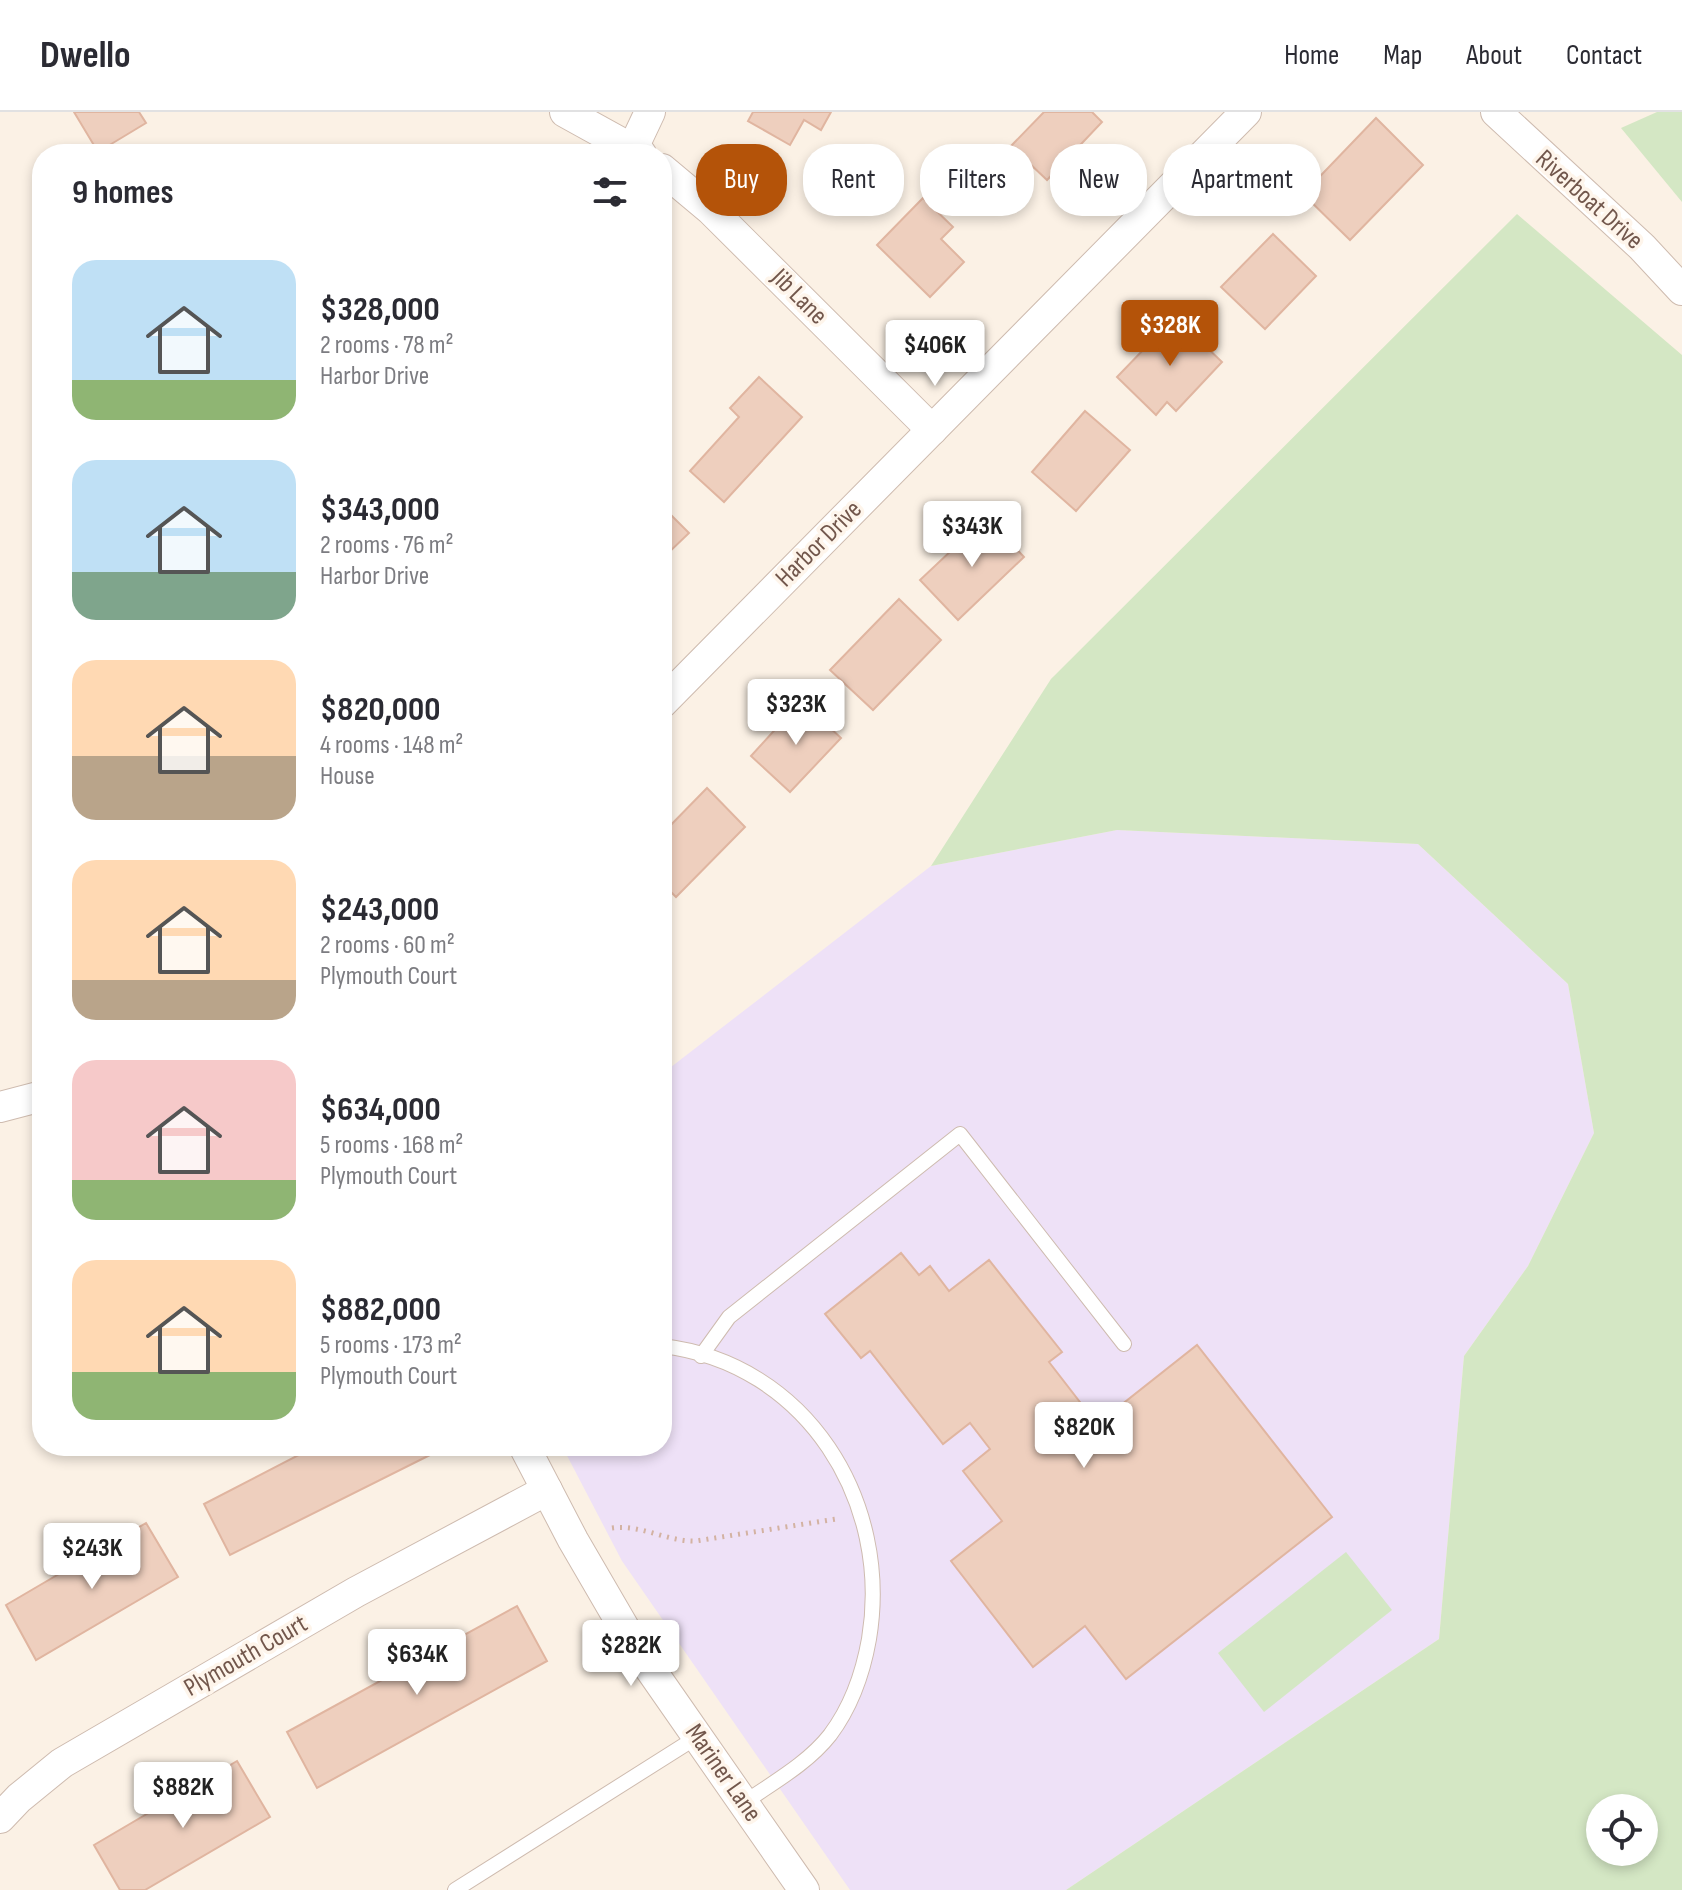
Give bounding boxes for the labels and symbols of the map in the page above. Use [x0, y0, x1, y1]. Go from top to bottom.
street label: Riverboat Drive [1529, 144, 1649, 256]
street label: Jib Lane [764, 262, 833, 331]
pin: $328K [1114, 300, 1226, 368]
pin: $406K [879, 320, 991, 388]
street label: Harbor Drive [769, 494, 869, 594]
pin: $343K [916, 501, 1028, 569]
pin: $323K [740, 679, 852, 747]
pin: $820K [1028, 1402, 1140, 1470]
pin: $243K [36, 1523, 148, 1591]
street label: Plymouth Court [179, 1608, 313, 1704]
pin: $282K [575, 1620, 687, 1688]
pin: $634K [361, 1629, 473, 1697]
street label: Mariner Lane [678, 1718, 768, 1828]
pin: $882K [127, 1762, 239, 1830]

